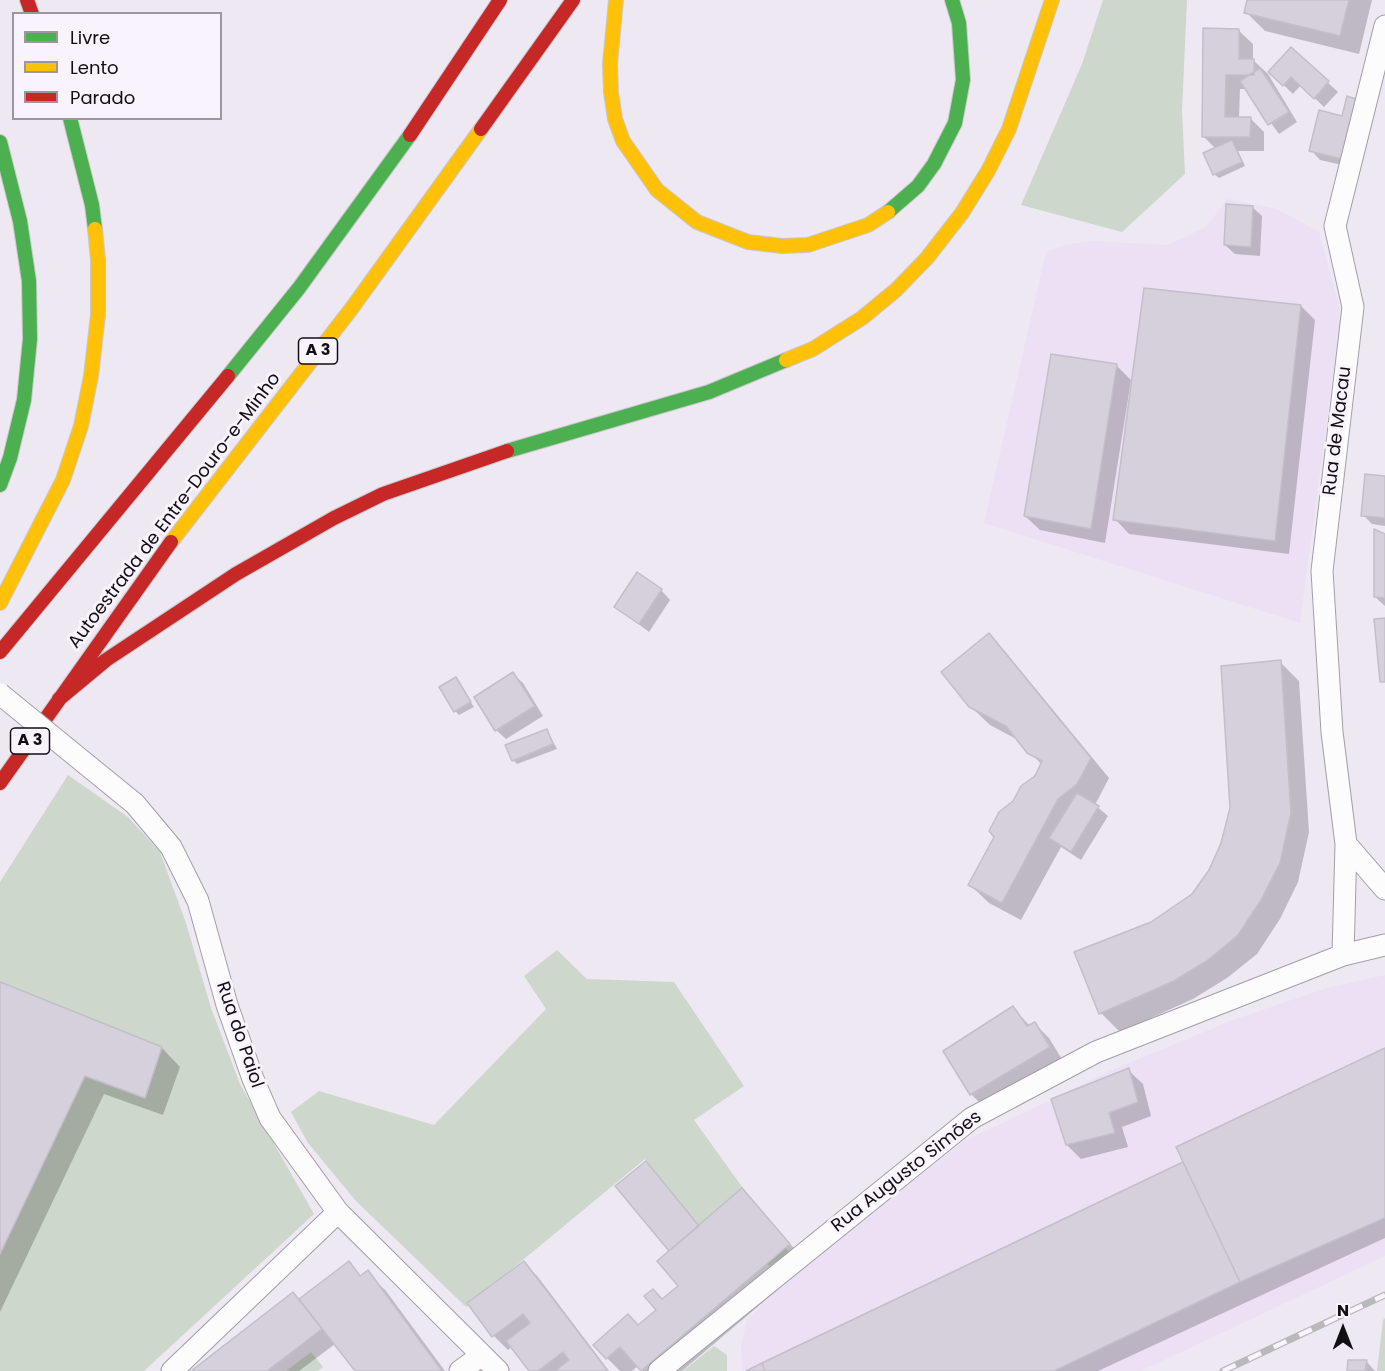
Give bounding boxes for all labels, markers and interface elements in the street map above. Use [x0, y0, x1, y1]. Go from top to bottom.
legend [12, 12, 222, 120]
text: Livre [70, 25, 110, 50]
text: Lento [70, 55, 119, 80]
text: Parado [70, 85, 135, 110]
road number: A 3 [298, 338, 338, 364]
street label: Rua de Macau [1319, 365, 1357, 497]
street label: Autoestrada de Entre-Douro-e-Minho [64, 369, 286, 653]
road number: A 3 [10, 728, 50, 754]
street label: Rua do Paiol [211, 979, 267, 1091]
street label: Rua Augusto Simões [828, 1107, 986, 1237]
north arrow [1313, 1299, 1373, 1359]
text: N [1337, 1299, 1349, 1322]

